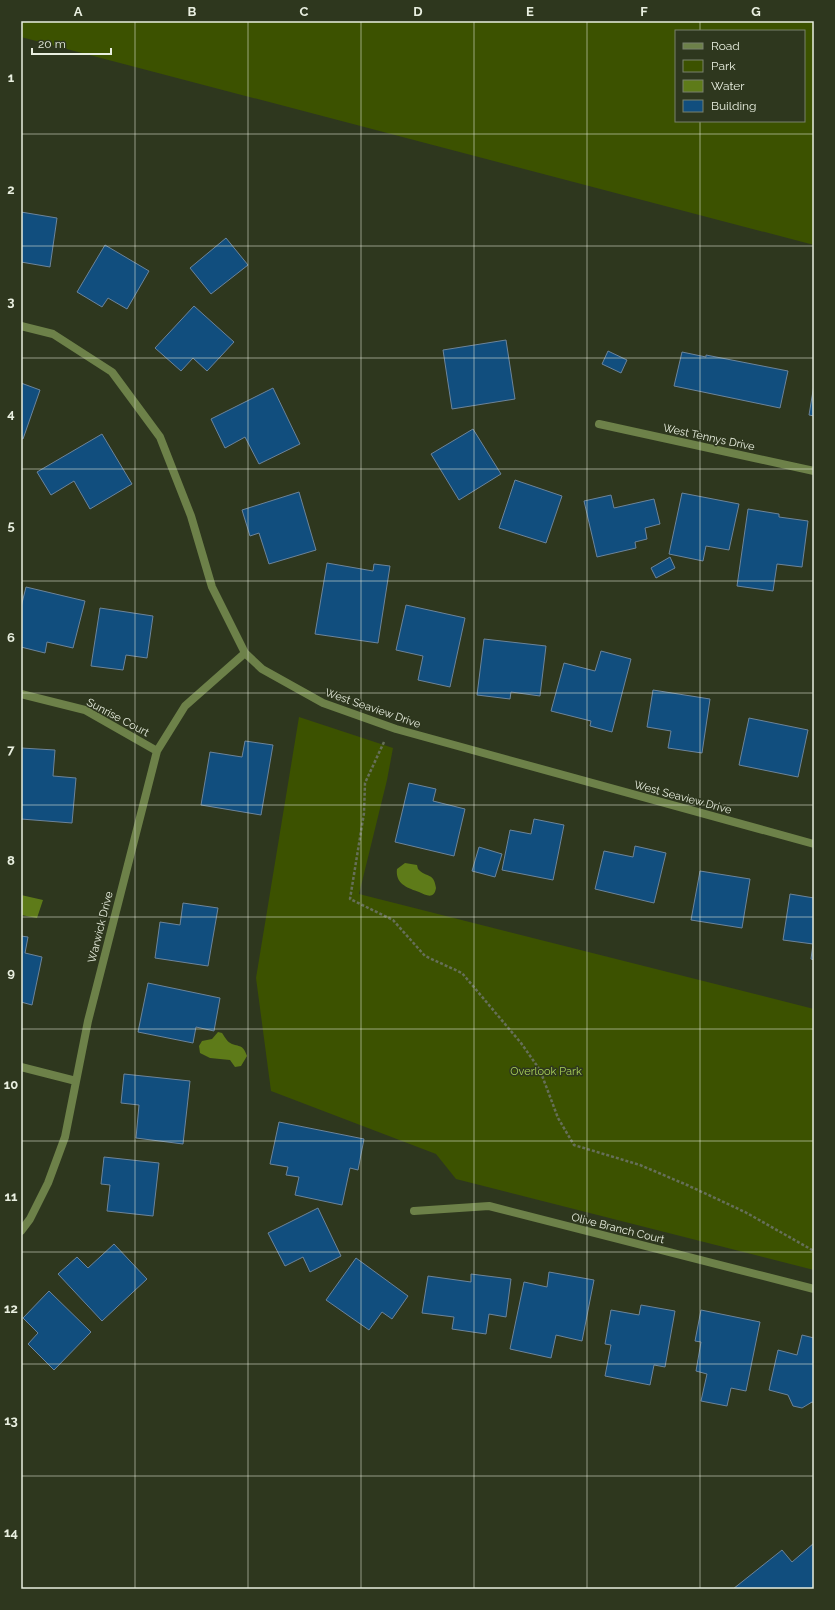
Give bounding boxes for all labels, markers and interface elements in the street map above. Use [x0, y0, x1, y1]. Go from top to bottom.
text: A [74, 4, 83, 19]
text: B [188, 4, 197, 19]
text: C [300, 4, 309, 19]
text: D [413, 4, 423, 19]
text: E [526, 4, 534, 19]
text: F [640, 4, 648, 19]
text: G [751, 4, 761, 19]
scale bar [32, 30, 111, 56]
legend [675, 30, 805, 122]
text: 20 m [38, 37, 66, 51]
text: Road [711, 39, 740, 53]
text: Park [711, 59, 736, 73]
text: 1 [8, 70, 15, 85]
text: Water [711, 79, 745, 93]
text: Building [711, 99, 757, 113]
text: 2 [7, 182, 15, 197]
text: 3 [7, 294, 15, 309]
text: 4 [7, 406, 15, 421]
street label: West Tennys Drive [662, 421, 757, 454]
text: 5 [7, 518, 15, 533]
text: 6 [7, 630, 15, 645]
street label: West Seaview Drive [323, 686, 423, 731]
street label: Sunrise Court [84, 696, 151, 739]
text: 7 [7, 742, 15, 757]
street label: West Seaview Drive [633, 778, 733, 817]
text: 8 [7, 853, 15, 868]
street label: Warwick Drive [85, 890, 116, 964]
text: 9 [7, 965, 15, 980]
park label: Overlook Park [510, 1065, 582, 1078]
text: 10 [4, 1077, 18, 1092]
text: 11 [5, 1189, 18, 1204]
street label: Olive Branch Court [570, 1211, 666, 1246]
text: 12 [4, 1301, 18, 1316]
text: 13 [4, 1413, 18, 1428]
text: 14 [4, 1525, 18, 1540]

